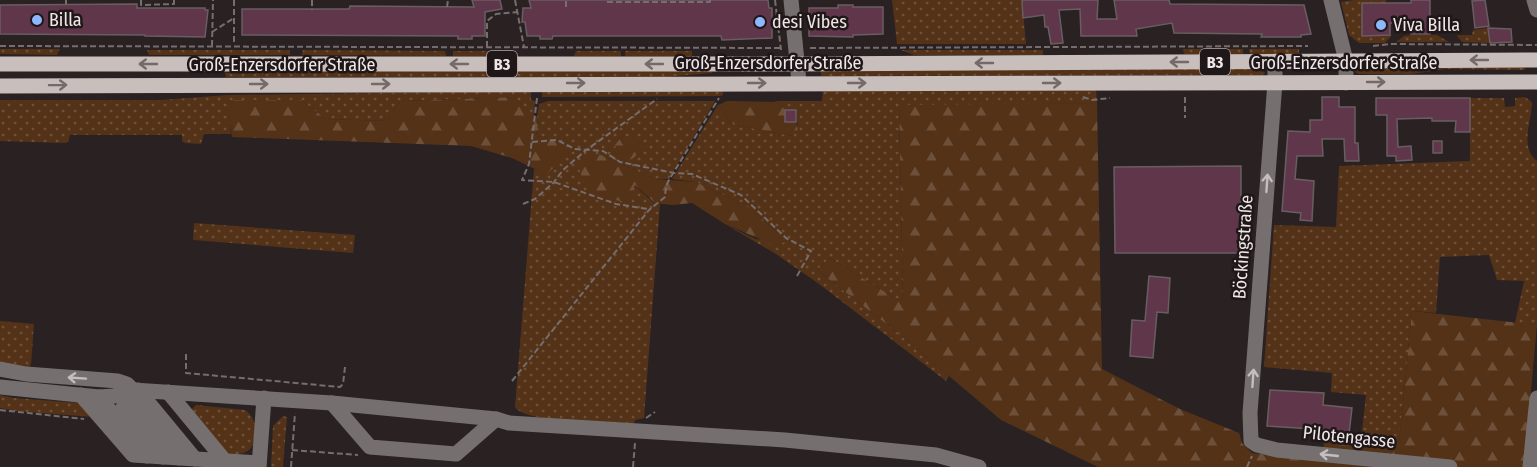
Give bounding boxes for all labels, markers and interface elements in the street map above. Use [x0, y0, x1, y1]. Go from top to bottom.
place label: Billa [49, 9, 82, 31]
place label: desi Vibes [772, 11, 847, 33]
marker: Billa [30, 13, 44, 27]
place label: Viva Billa [1393, 14, 1460, 36]
marker: desi Vibes [753, 15, 767, 29]
marker: Viva Billa [1374, 18, 1388, 32]
road number: B3 [1200, 49, 1230, 75]
road number: B3 [487, 51, 517, 77]
street label: Groß-Enzersdorfer Straße [674, 52, 862, 74]
street label: Groß-Enzersdorfer Straße [1250, 52, 1438, 74]
street label: Groß-Enzersdorfer Straße [188, 54, 376, 76]
one-way arrow [1469, 54, 1489, 66]
one-way arrow [1169, 56, 1189, 68]
one-way arrow [974, 57, 994, 69]
one-way arrow [139, 58, 159, 70]
one-way arrow [450, 58, 470, 70]
one-way arrow [645, 58, 665, 70]
one-way arrow [1365, 76, 1385, 88]
one-way arrow [565, 77, 585, 89]
one-way arrow [747, 77, 767, 89]
one-way arrow [847, 77, 867, 89]
one-way arrow [1042, 77, 1062, 89]
one-way arrow [248, 78, 268, 90]
one-way arrow [370, 78, 390, 90]
one-way arrow [48, 79, 68, 91]
one-way arrow [1262, 174, 1273, 194]
street label: Böckingstraße [1228, 194, 1258, 300]
one-way arrow [1248, 368, 1259, 388]
one-way arrow [68, 372, 87, 383]
street label: Pilotengasse [1302, 421, 1396, 453]
one-way arrow [1320, 449, 1340, 460]

